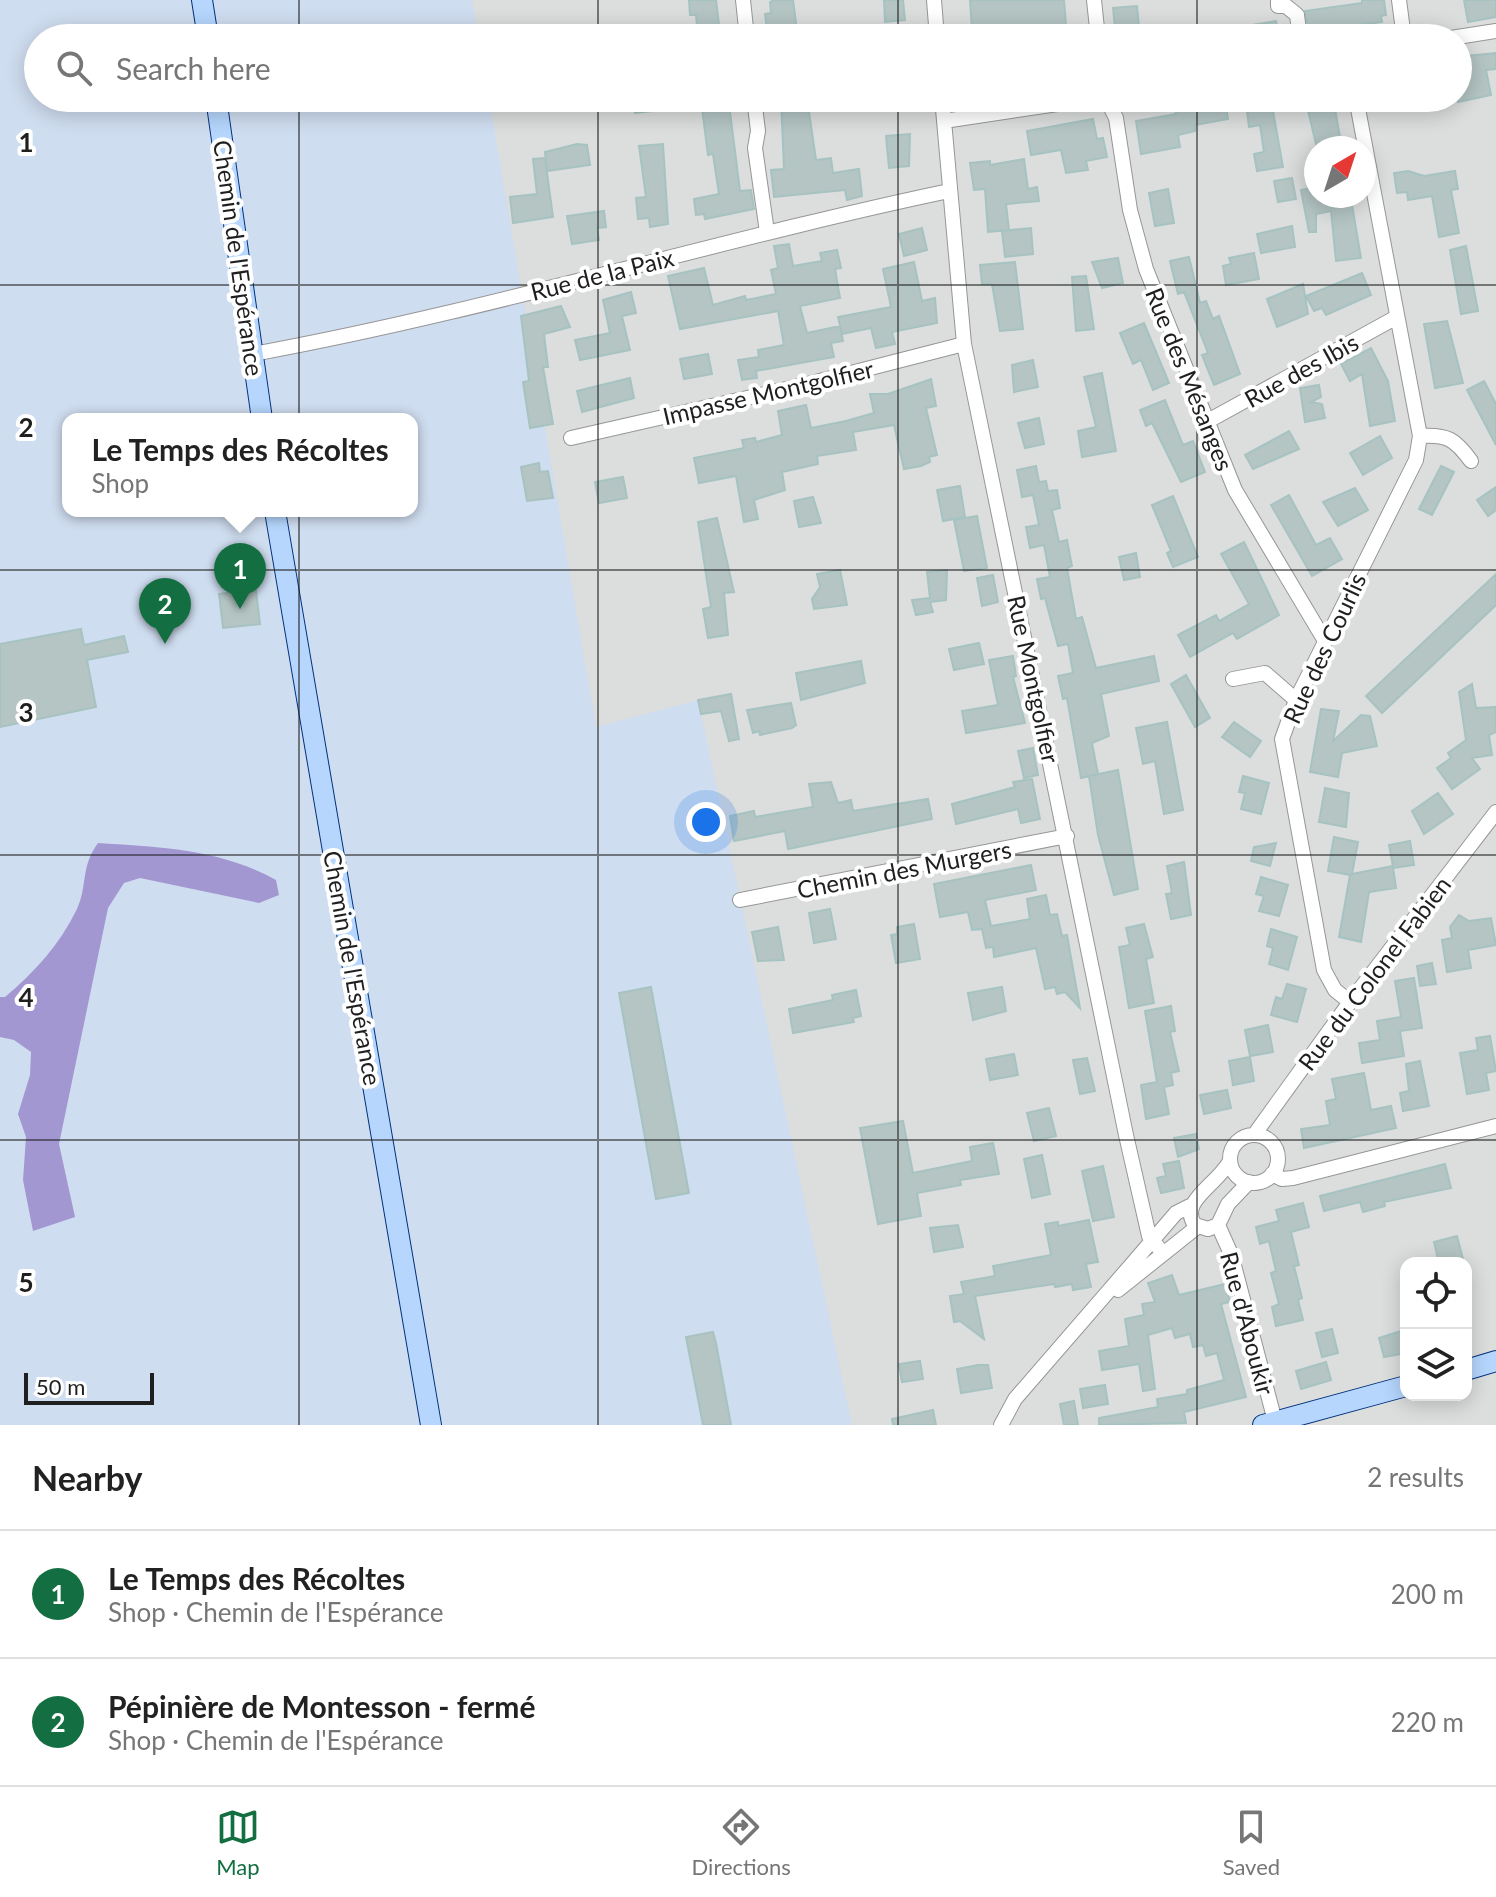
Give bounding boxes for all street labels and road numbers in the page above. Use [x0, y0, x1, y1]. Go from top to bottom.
street label: Chemin de l'Espérance [208, 138, 270, 378]
street label: Rue de la Paix [527, 242, 677, 306]
street label: Rue des Mésanges [1140, 283, 1240, 475]
street label: Rue des Ibis [1239, 327, 1363, 413]
street label: Impasse Montgolfier [660, 354, 876, 430]
street label: Rue des Courlis [1276, 568, 1372, 728]
street label: Rue Montgolfier [1002, 592, 1066, 766]
street label: Chemin des Murgers [794, 834, 1014, 904]
street label: Chemin de l'Espérance [318, 848, 388, 1088]
street label: Rue du Colonel Fabien [1292, 870, 1456, 1076]
street label: Rue d'Aboukir [1215, 1248, 1281, 1398]

